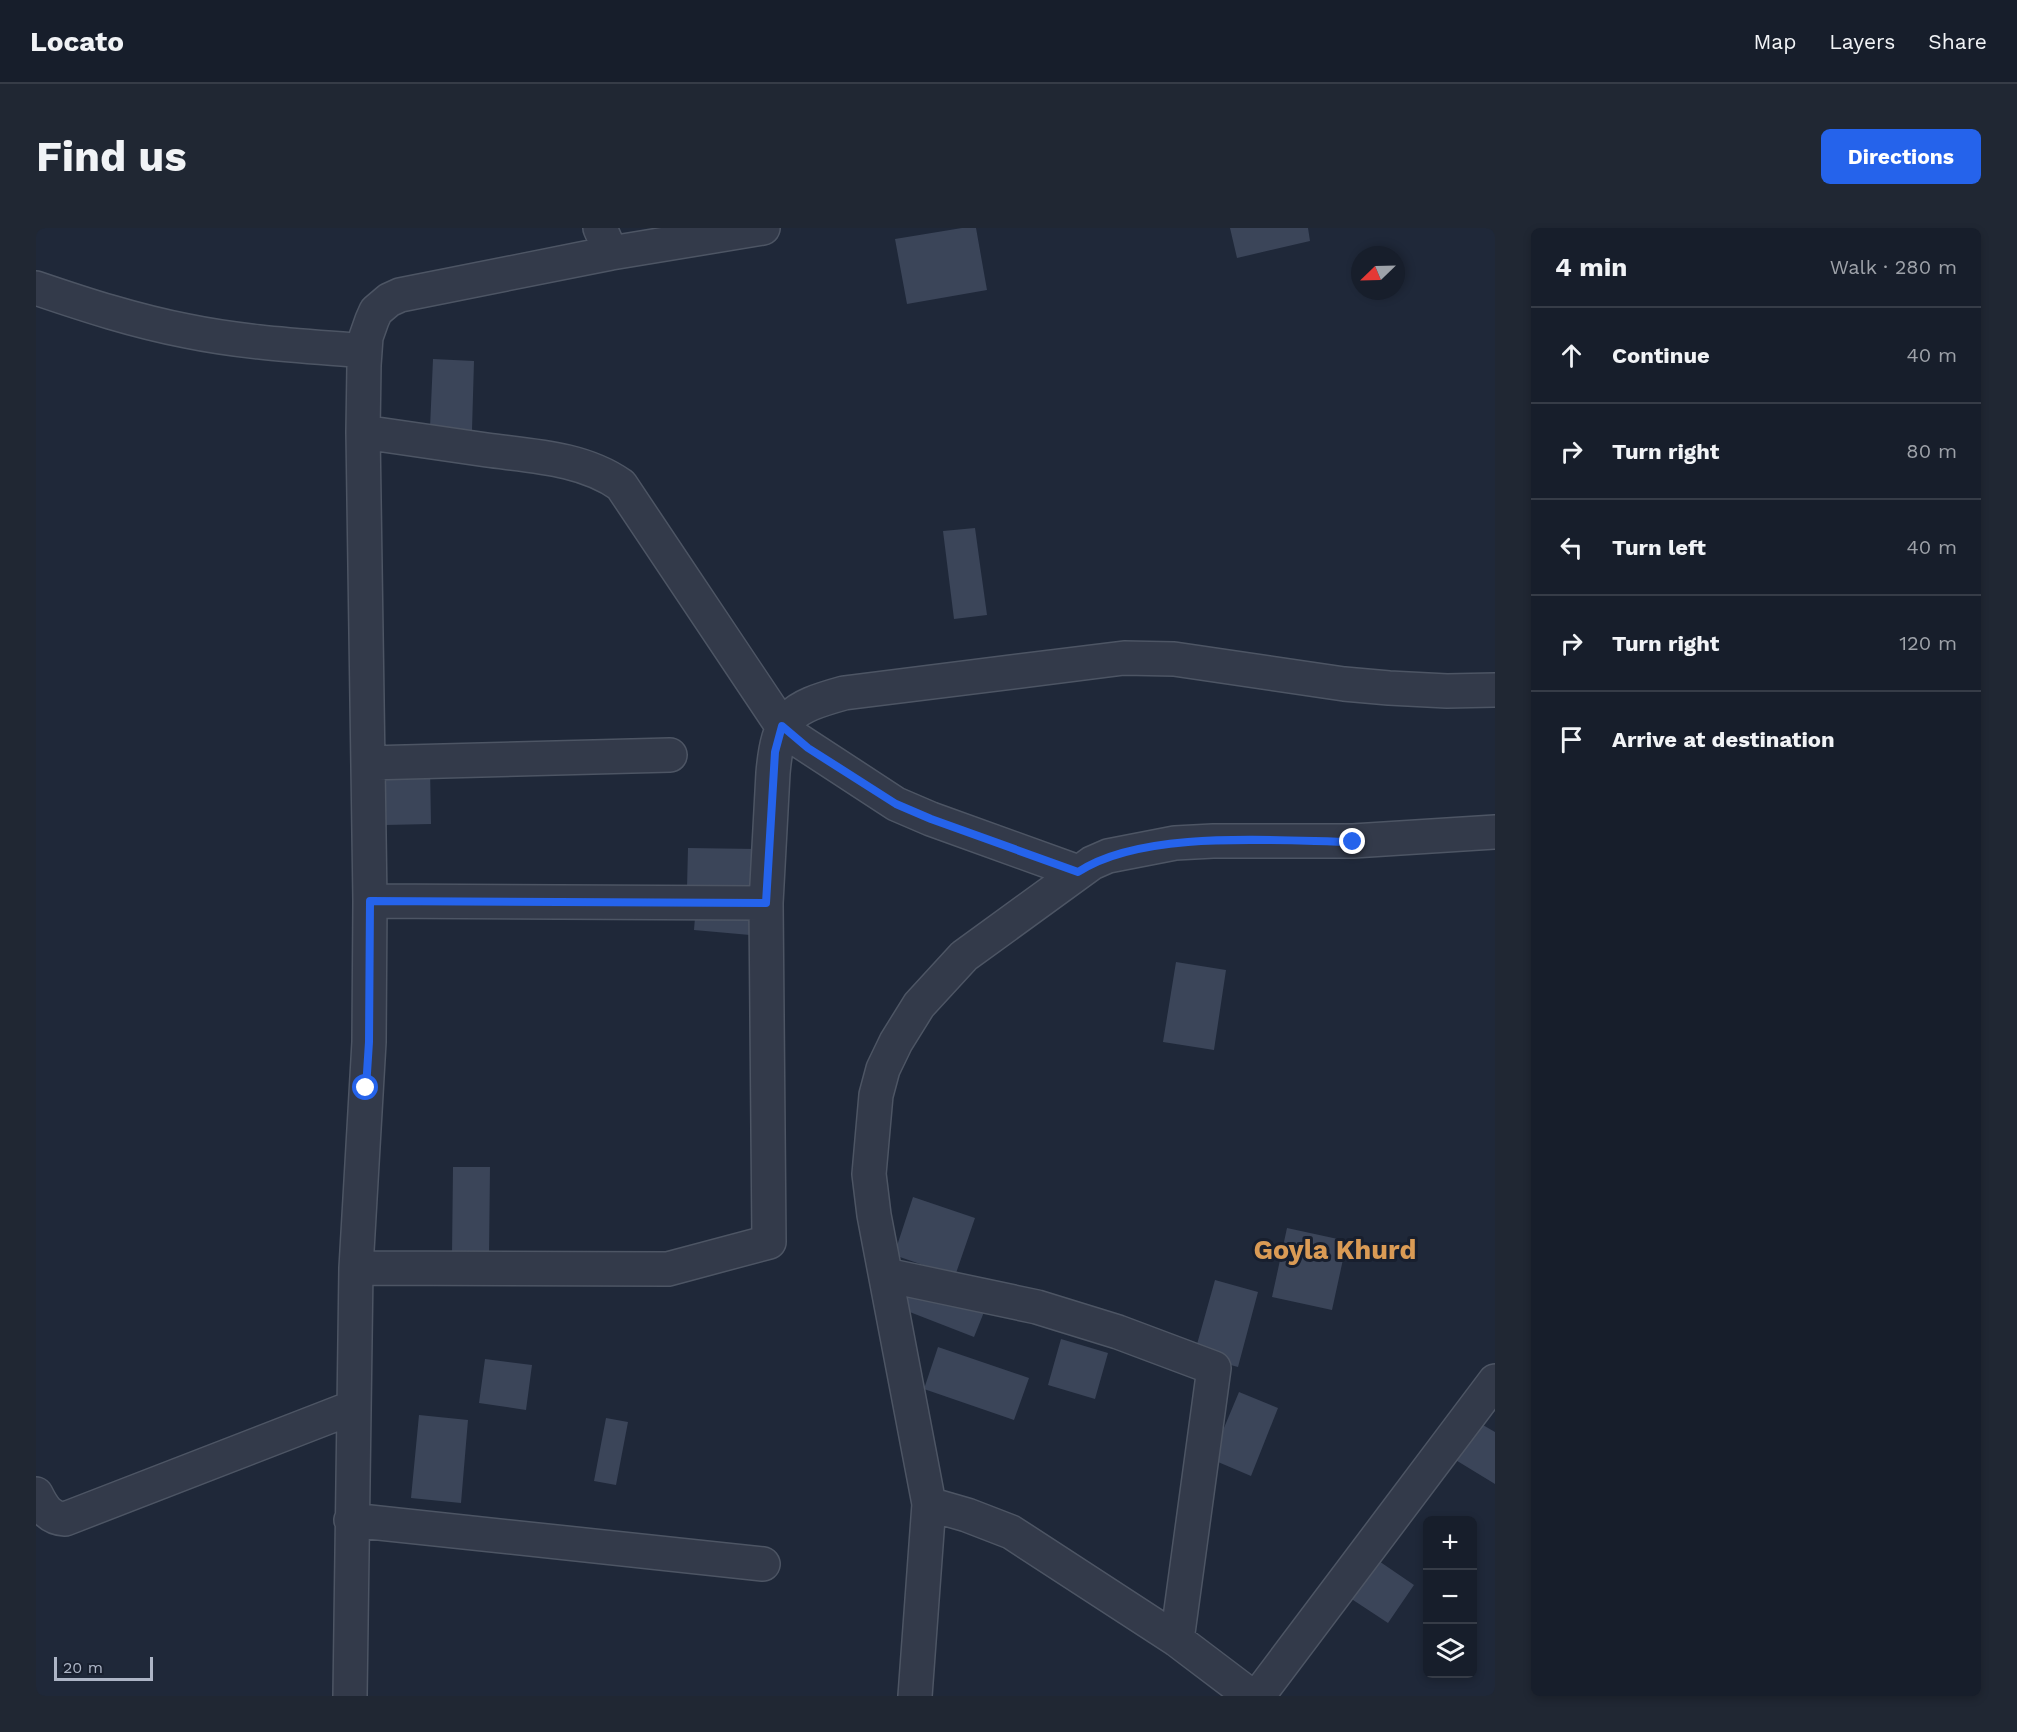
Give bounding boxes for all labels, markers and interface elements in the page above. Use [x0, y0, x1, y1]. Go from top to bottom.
text: Locato [30, 25, 124, 58]
text: Map [1753, 29, 1796, 54]
text: Layers [1829, 29, 1895, 54]
text: Share [1928, 29, 1987, 54]
button: Directions [1821, 129, 1981, 184]
text: Find us [36, 132, 187, 181]
north arrow [1351, 246, 1405, 300]
text: 4 min [1555, 252, 1627, 282]
text: Walk · 280 m [1830, 255, 1957, 279]
icon: ahead [1555, 339, 1588, 372]
text: Continue [1612, 343, 1710, 368]
text: 40 m [1906, 343, 1957, 367]
icon: right [1555, 435, 1588, 468]
text: Turn right [1612, 439, 1719, 464]
text: 80 m [1906, 439, 1957, 463]
icon: left [1555, 531, 1588, 564]
text: Turn left [1612, 535, 1706, 560]
text: 40 m [1906, 535, 1957, 559]
icon: right [1555, 627, 1588, 660]
text: Turn right [1612, 631, 1719, 656]
text: 120 m [1899, 631, 1957, 655]
icon: arrive [1555, 723, 1588, 756]
text: Arrive at destination [1612, 727, 1835, 752]
route end [1339, 828, 1365, 854]
route start [352, 1074, 378, 1100]
district label: Goyla Khurd [1254, 1234, 1416, 1266]
map controls [1423, 1516, 1477, 1678]
button: + [1423, 1516, 1477, 1570]
button: − [1423, 1570, 1477, 1624]
button: layers [1423, 1624, 1477, 1678]
scale bar [54, 1654, 153, 1682]
text: 20 m [63, 1658, 103, 1677]

